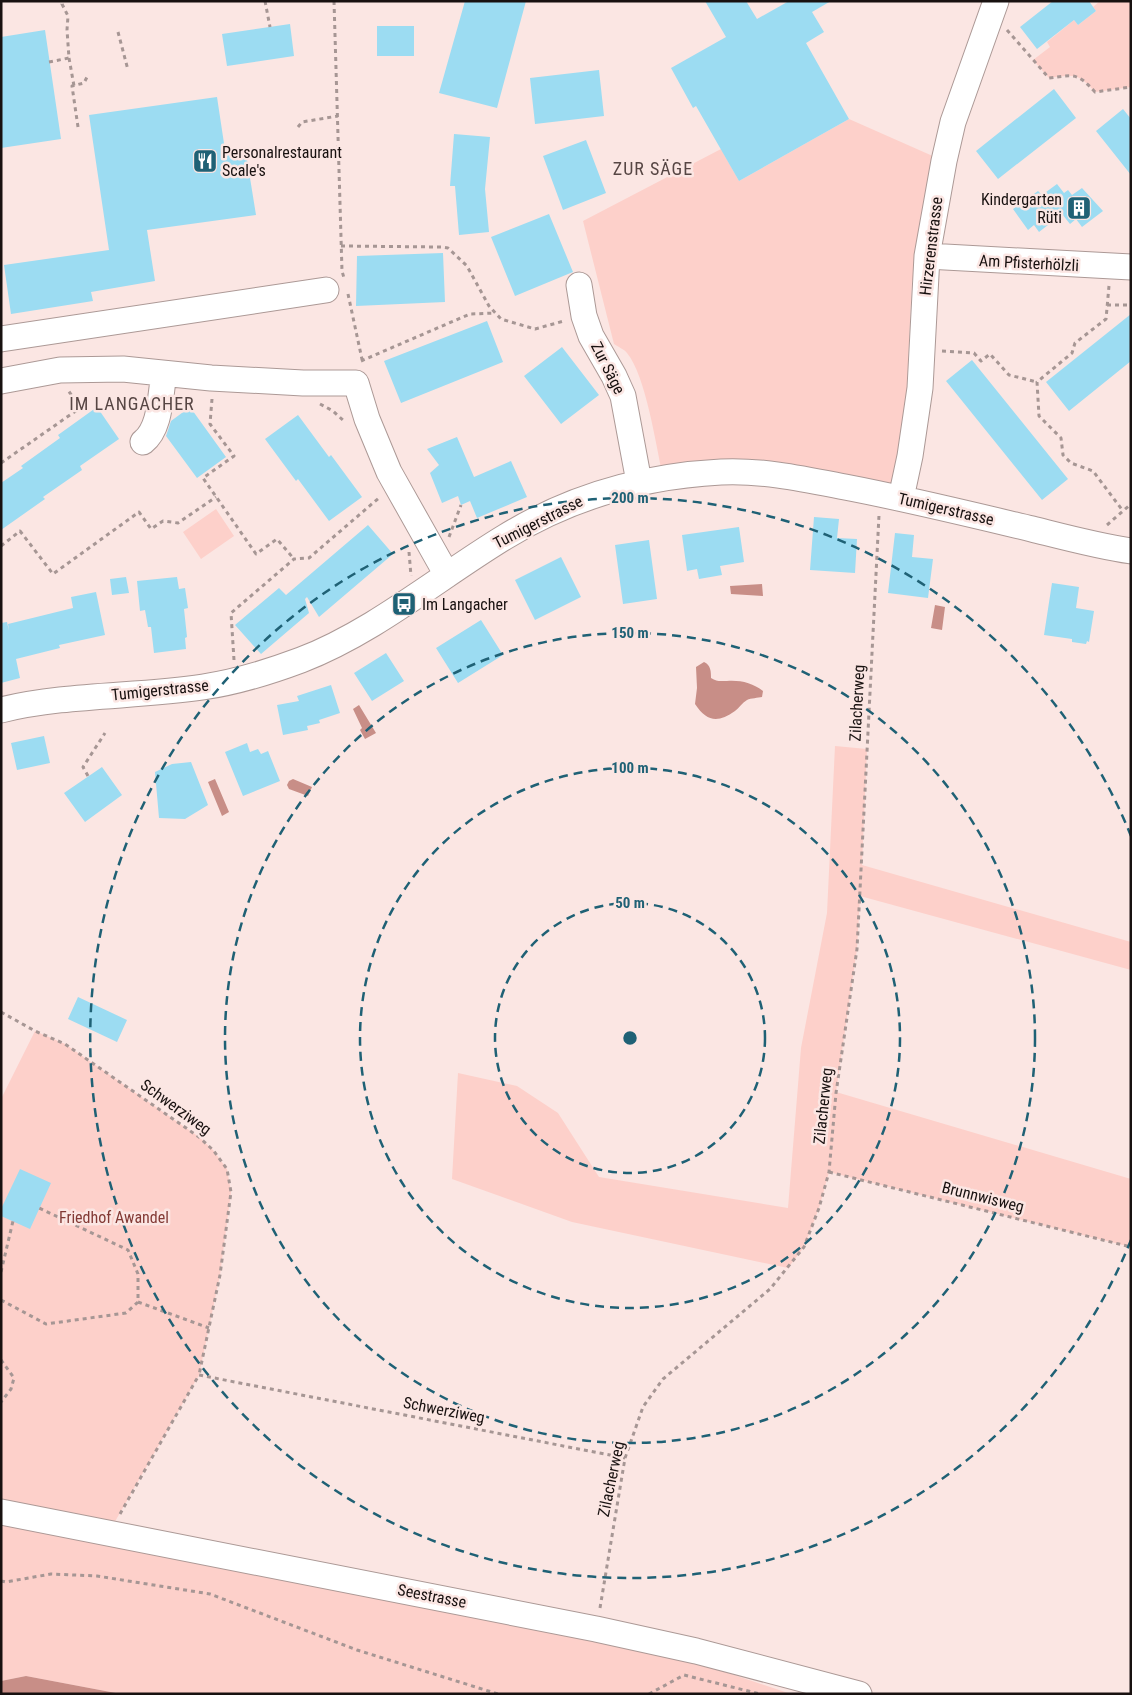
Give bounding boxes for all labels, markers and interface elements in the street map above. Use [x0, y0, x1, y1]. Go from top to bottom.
place label: Personalrestaurant Scale's [222, 143, 342, 180]
restaurant icon: Personalrestaurant Scale's [192, 148, 218, 174]
district label: ZUR SÄGE [613, 158, 693, 179]
place label: Kindergarten Rüti [981, 190, 1062, 227]
building icon: Kindergarten Rüti [1066, 195, 1092, 221]
street label: Hirzerenstrasse [916, 196, 946, 296]
street label: Am Pfisterhölzli [979, 251, 1079, 275]
street label: Zur Säge [587, 339, 629, 397]
district label: IM LANGACHER [69, 393, 195, 414]
text: 200 m [611, 489, 649, 507]
street label: Tumigerstrasse [896, 489, 996, 529]
street label: Tumigerstrasse [490, 491, 586, 553]
bus stop icon: Im Langacher [391, 591, 417, 617]
place label: Im Langacher [422, 595, 508, 614]
text: 150 m [611, 624, 649, 642]
street label: Zilacherweg [846, 664, 868, 742]
street label: Tumigerstrasse [110, 675, 210, 705]
text: 100 m [611, 759, 649, 777]
text: 50 m [615, 894, 645, 912]
centre of rings [621, 1029, 639, 1047]
street label: Zilacherweg [810, 1067, 836, 1145]
street label: Schwerziweg [137, 1075, 215, 1139]
street label: Brunnwisweg [940, 1178, 1026, 1216]
park label: Friedhof Awandel [59, 1208, 169, 1227]
street label: Schwerziweg [402, 1393, 486, 1427]
street label: Zilacherweg [594, 1439, 628, 1519]
street label: Seestrasse [396, 1580, 468, 1612]

